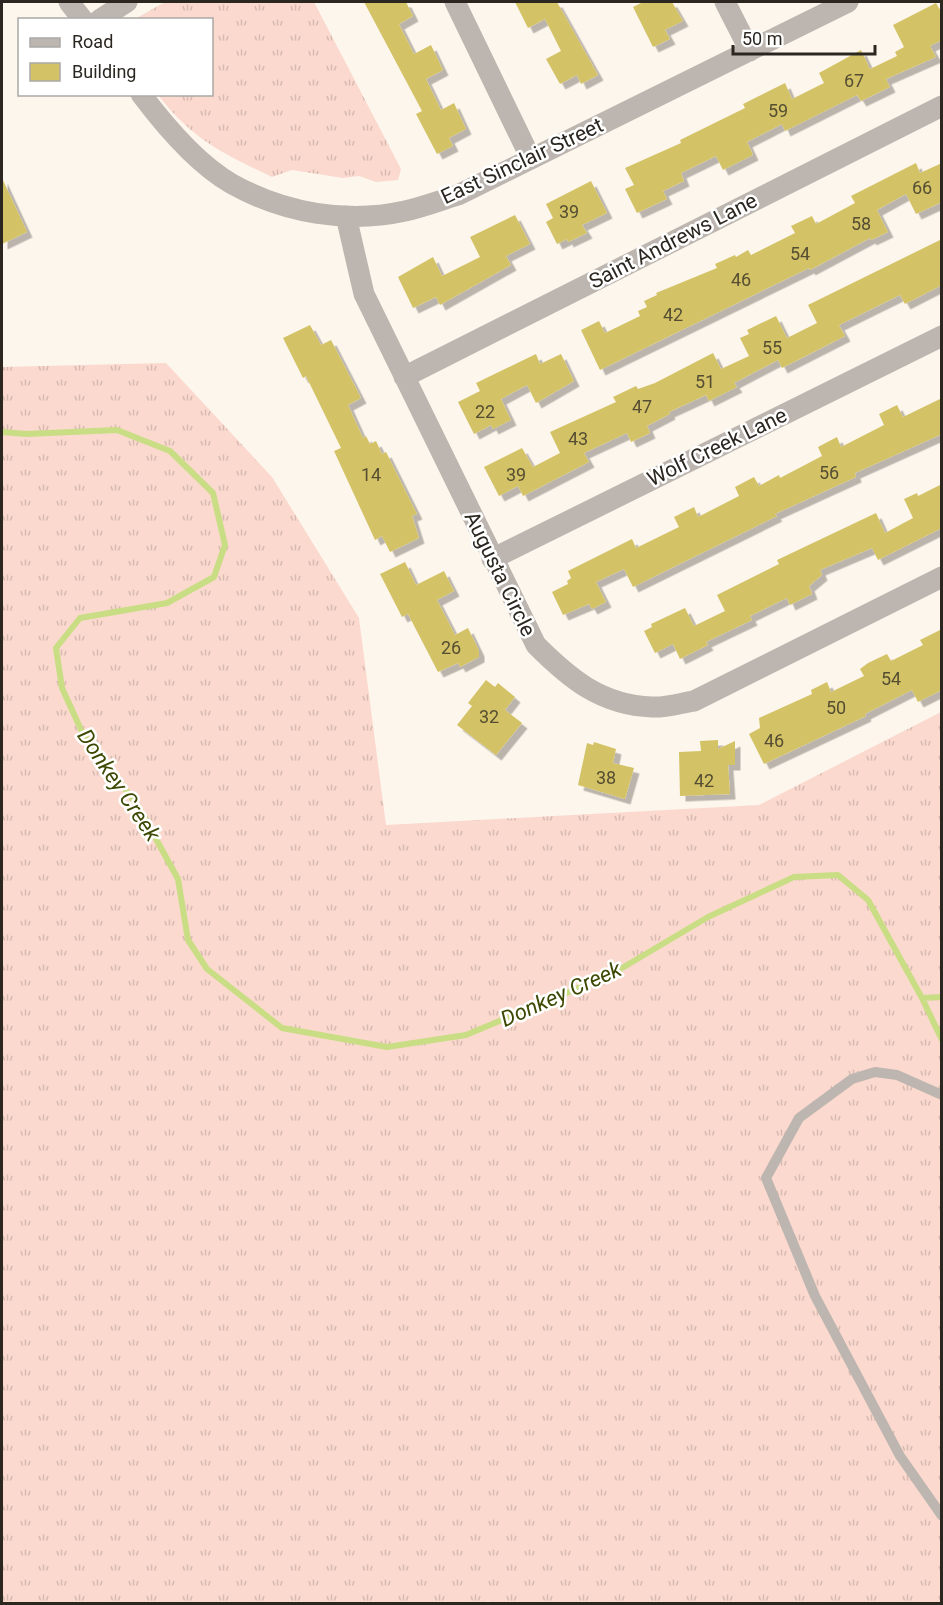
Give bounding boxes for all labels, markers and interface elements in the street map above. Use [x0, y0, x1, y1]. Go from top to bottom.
legend [18, 18, 213, 96]
scale bar [733, 18, 876, 56]
text: 50 m [742, 28, 782, 49]
text: Road [72, 31, 113, 52]
text: Building [72, 61, 136, 82]
house number: 67 [844, 70, 864, 91]
house number: 59 [768, 100, 788, 121]
street label: East Sinclair Street [437, 113, 607, 209]
house number: 66 [912, 177, 932, 198]
street label: Saint Andrews Lane [585, 188, 761, 294]
house number: 39 [559, 201, 579, 222]
house number: 58 [851, 213, 871, 234]
house number: 54 [790, 243, 810, 264]
house number: 46 [731, 269, 751, 290]
house number: 42 [663, 304, 683, 325]
house number: 55 [762, 337, 782, 358]
house number: 51 [695, 371, 715, 392]
house number: 47 [632, 396, 652, 417]
house number: 22 [475, 401, 495, 422]
street label: Wolf Creek Lane [643, 403, 791, 491]
house number: 43 [568, 428, 588, 449]
house number: 56 [819, 462, 839, 483]
house number: 14 [361, 464, 381, 485]
house number: 39 [506, 464, 526, 485]
street label: Augusta Circle [459, 508, 541, 640]
house number: 26 [441, 637, 461, 658]
house number: 54 [881, 668, 901, 689]
house number: 50 [826, 697, 846, 718]
house number: 32 [479, 706, 499, 727]
water label: Donkey Creek [72, 724, 166, 847]
house number: 46 [764, 730, 784, 751]
house number: 38 [596, 767, 616, 788]
house number: 42 [694, 770, 714, 791]
water label: Donkey Creek [497, 956, 626, 1032]

